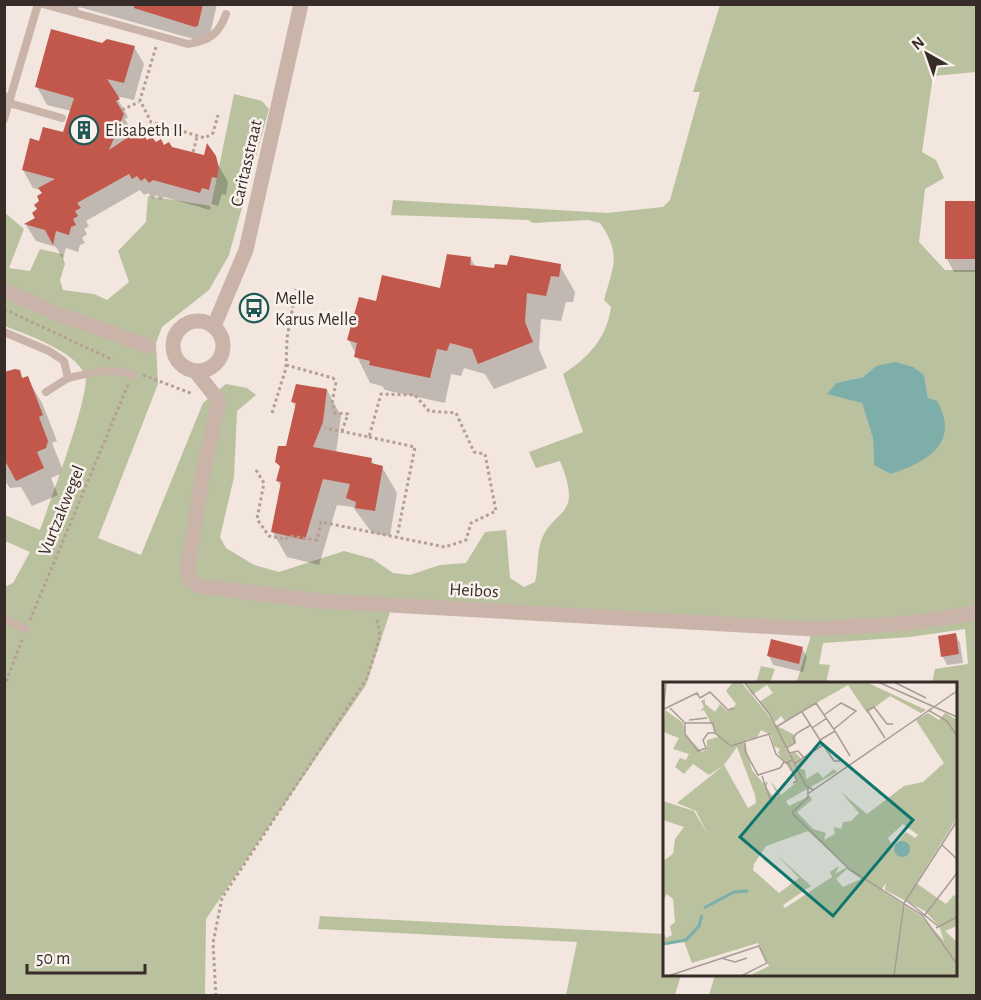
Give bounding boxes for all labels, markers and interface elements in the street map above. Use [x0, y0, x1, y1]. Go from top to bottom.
north arrow [897, 24, 957, 84]
text: N [909, 34, 927, 53]
building icon: Elisabeth II [68, 114, 100, 146]
street label: Caritasstraat [228, 118, 266, 209]
place label: Elisabeth II [105, 122, 183, 140]
place label: Melle Karus Melle [275, 290, 357, 329]
bus stop icon: Melle Karus Melle [238, 292, 270, 324]
street label: Vurtzakwegel [36, 463, 88, 558]
street label: Heibos [449, 581, 499, 601]
inset map [663, 682, 957, 976]
scale bar [27, 937, 146, 975]
text: 50 m [36, 950, 70, 968]

